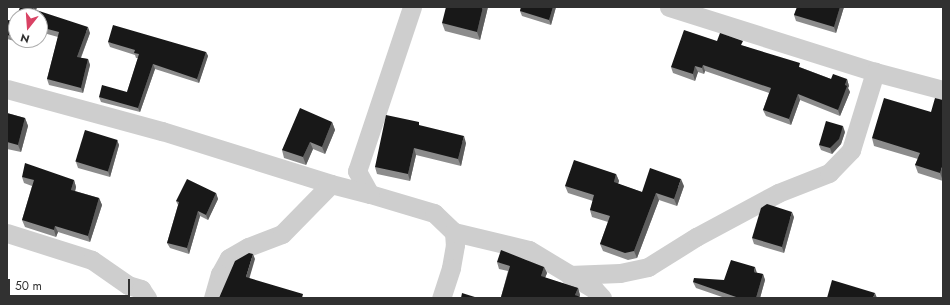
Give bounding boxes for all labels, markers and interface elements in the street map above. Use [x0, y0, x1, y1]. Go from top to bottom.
north arrow [8, 8, 48, 48]
text: N [18, 30, 31, 47]
scale bar [10, 271, 132, 297]
text: 50 m [15, 277, 42, 295]

